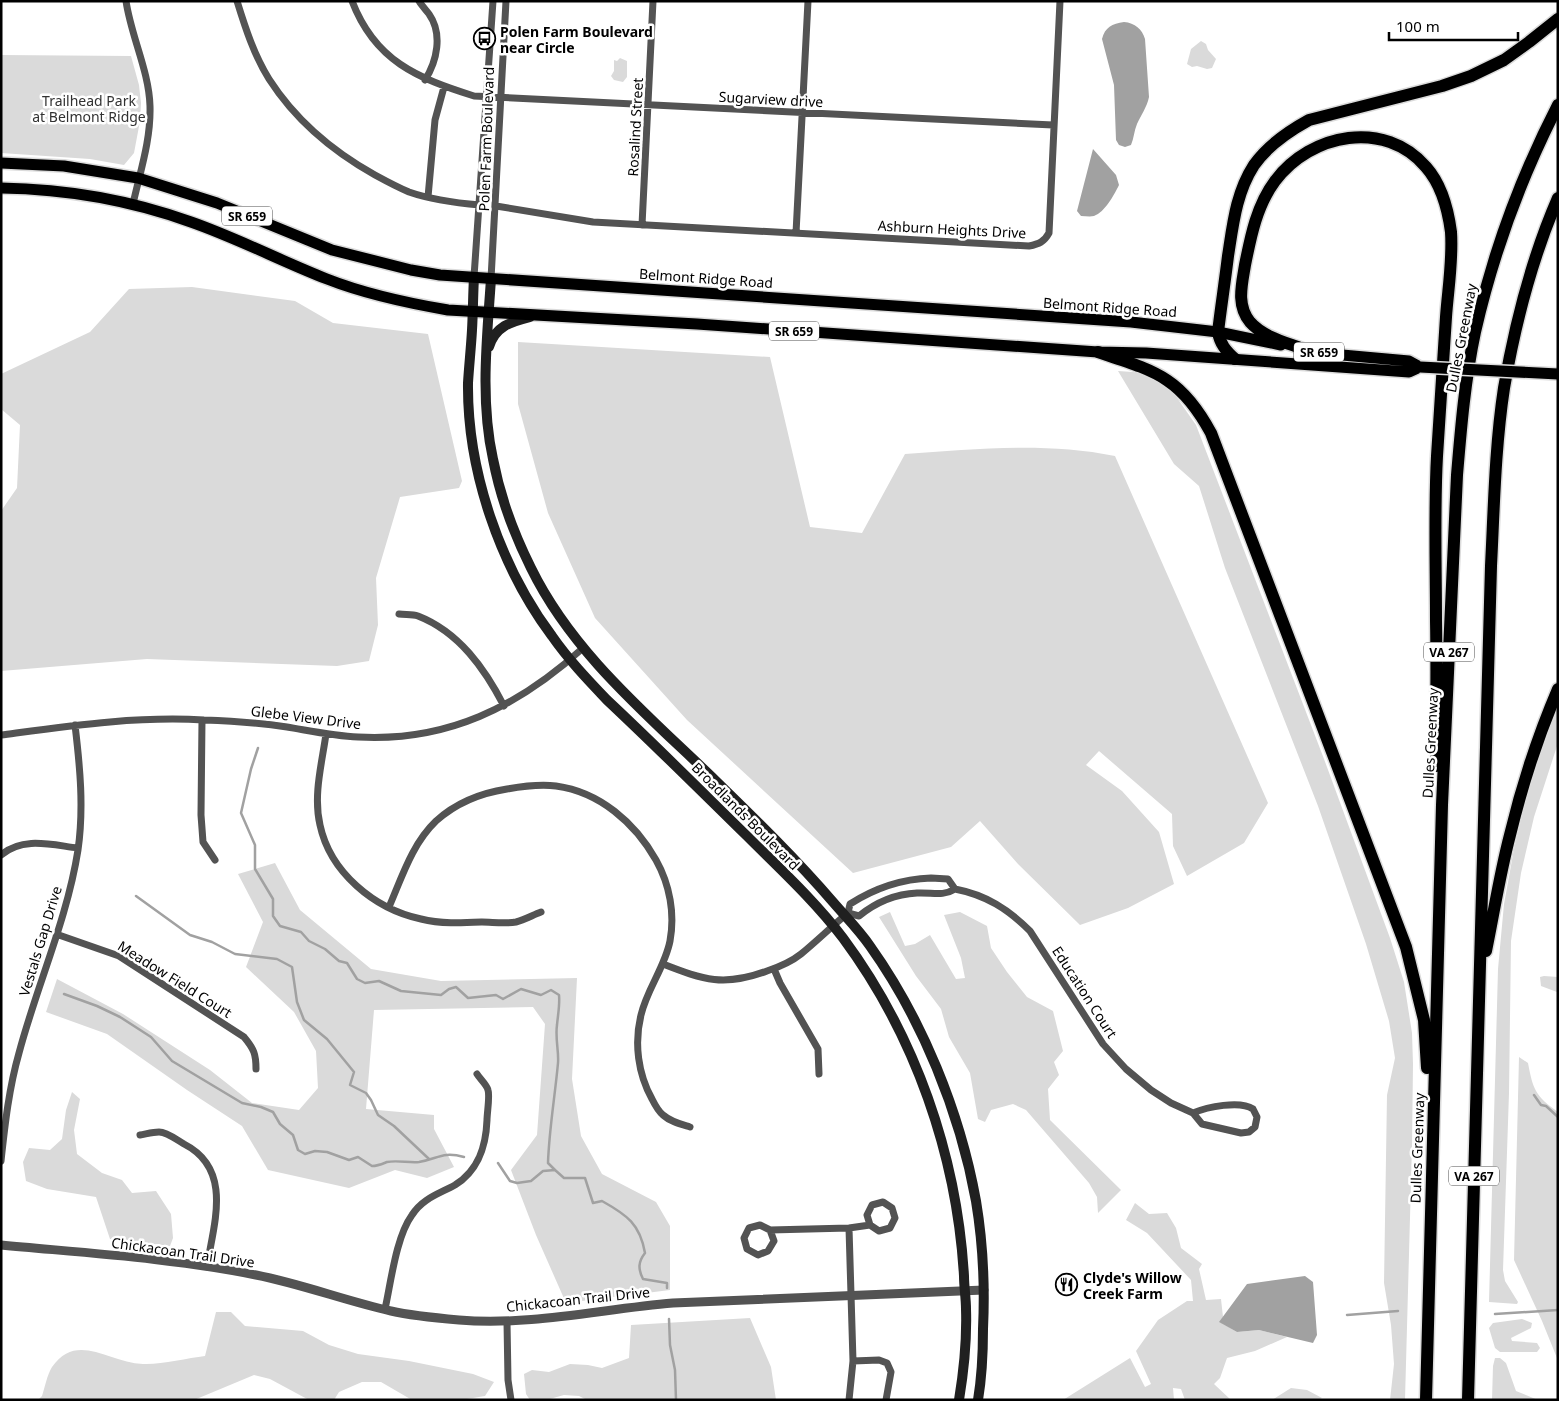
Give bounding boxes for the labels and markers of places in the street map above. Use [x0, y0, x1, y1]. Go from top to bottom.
place label: Polen Farm Boulevard near Circle [500, 22, 653, 57]
bus stop icon: Polen Farm Boulevard near Circle [472, 27, 496, 51]
place label: Clyde's Willow Creek Farm [1083, 1268, 1182, 1303]
restaurant icon: Clyde's Willow Creek Farm [1055, 1273, 1079, 1297]

